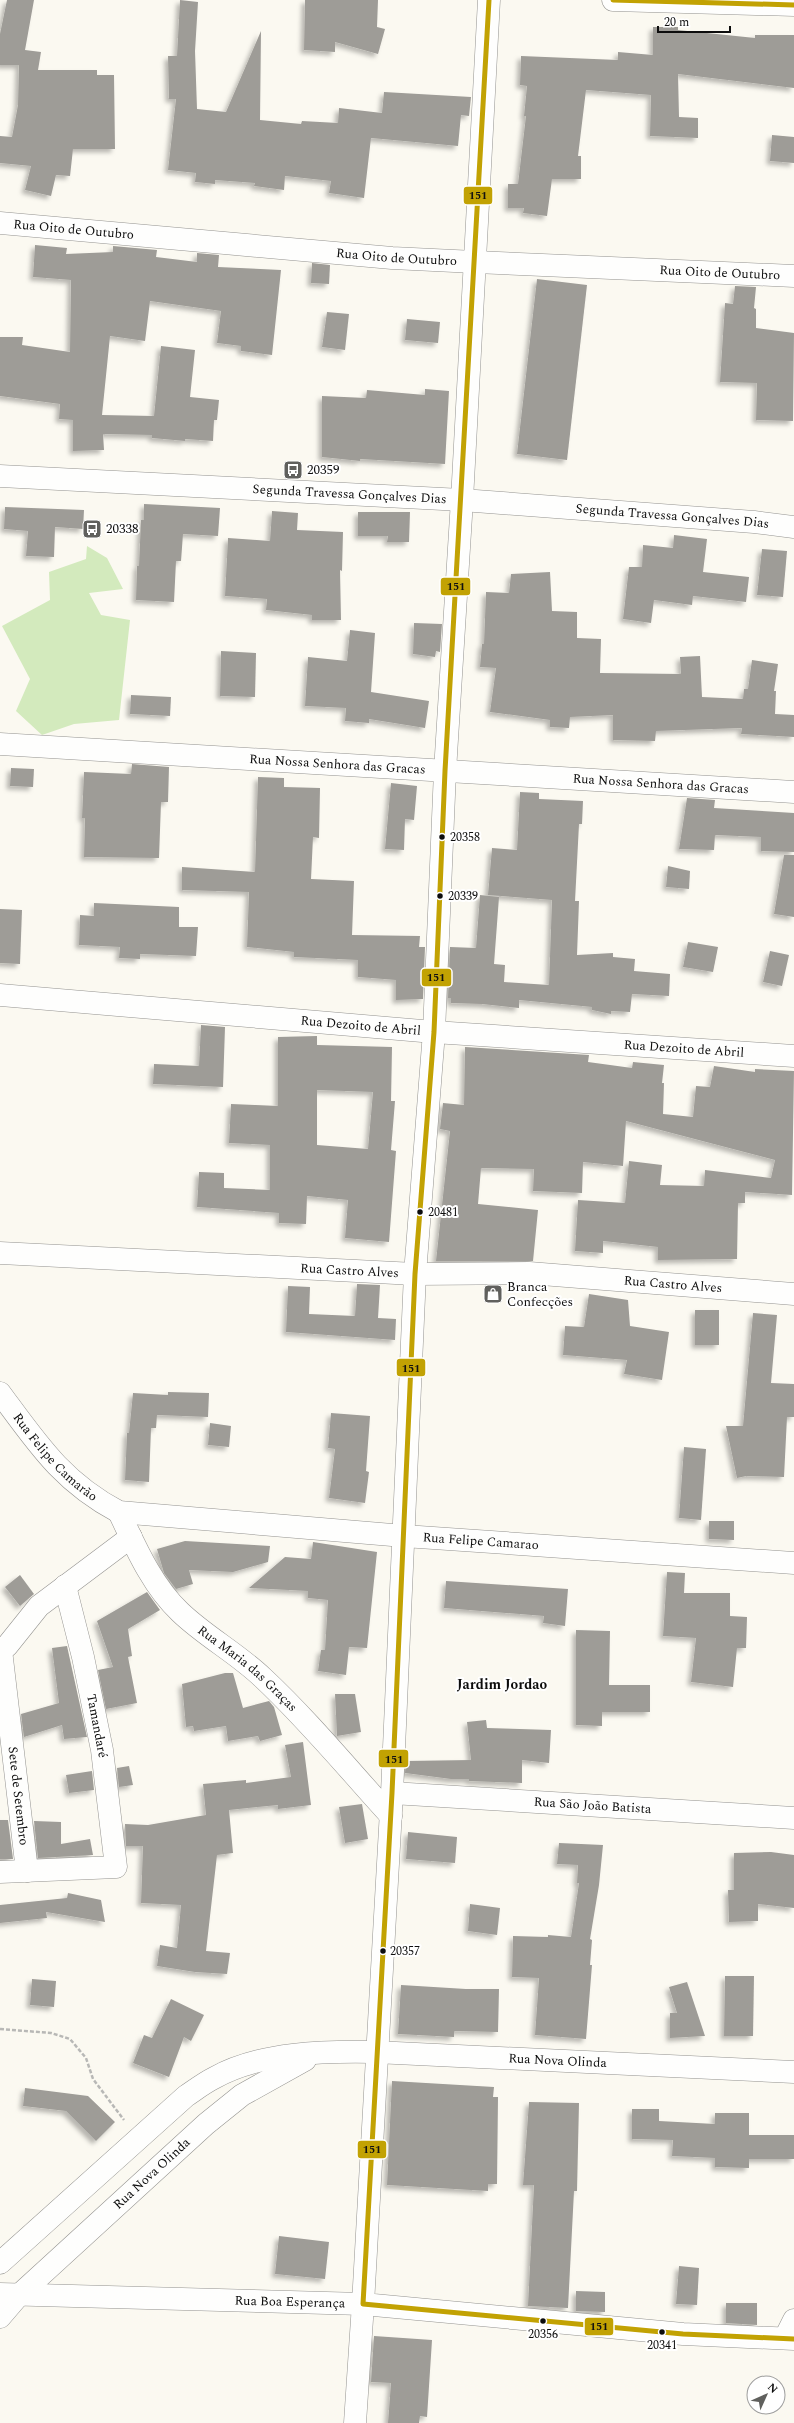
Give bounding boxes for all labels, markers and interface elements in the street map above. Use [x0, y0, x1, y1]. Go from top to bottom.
scale bar [658, 8, 730, 34]
text: 20 m [664, 13, 689, 32]
line badge: 151 [463, 186, 493, 205]
text: 151 [469, 187, 487, 204]
street label: Rua Oito de Outubro [13, 214, 135, 245]
street label: Rua Oito de Outubro [335, 243, 457, 271]
street label: Rua Oito de Outubro [659, 260, 781, 285]
bus stop icon: 20359 [282, 459, 304, 481]
place label: 20359 [307, 460, 340, 480]
street label: Segunda Travessa Gonçalves Dias [252, 479, 447, 509]
street label: Segunda Travessa Gonçalves Dias [575, 499, 770, 534]
bus stop icon: 20338 [81, 518, 103, 540]
place label: 20338 [106, 519, 139, 539]
line badge: 151 [440, 577, 471, 596]
text: 151 [447, 578, 465, 595]
street label: Rua Nossa Senhora das Gracas [249, 749, 426, 780]
street label: Rua Nossa Senhora das Gracas [572, 769, 750, 799]
place label: 20358 [450, 828, 480, 847]
marker: 20358 [437, 832, 447, 842]
place label: 20339 [448, 887, 478, 906]
marker: 20339 [435, 891, 445, 901]
line badge: 151 [421, 968, 452, 987]
text: 151 [427, 969, 445, 986]
street label: Rua Dezoito de Abril [300, 1011, 422, 1041]
street label: Rua Dezoito de Abril [623, 1035, 745, 1063]
place label: 20481 [428, 1203, 458, 1222]
marker: 20481 [415, 1207, 425, 1217]
street label: Rua Castro Alves [300, 1258, 399, 1283]
street label: Rua Castro Alves [623, 1271, 723, 1298]
place label: Branca Confecções [507, 1277, 573, 1312]
shop icon: Branca Confecções [482, 1283, 504, 1305]
line badge: 151 [396, 1358, 426, 1377]
text: 151 [402, 1360, 420, 1377]
street label: Rua Felipe Camarão [8, 1409, 101, 1506]
street label: Rua Felipe Camarao [422, 1527, 539, 1555]
street label: Rua Maria das Graças [193, 1621, 302, 1716]
district label: Jardim Jordao [457, 1674, 548, 1695]
street label: Tamandaré [81, 1692, 113, 1760]
street label: Sete de Setembro [2, 1745, 34, 1847]
line badge: 151 [378, 1749, 409, 1768]
text: 151 [385, 1751, 403, 1768]
street label: Rua São João Batista [533, 1792, 653, 1819]
place label: 20357 [390, 1942, 420, 1961]
marker: 20357 [378, 1946, 388, 1956]
street label: Rua Nova Olinda [508, 2048, 608, 2073]
street label: Rua Nova Olinda [109, 2133, 195, 2214]
line badge: 151 [357, 2140, 387, 2159]
text: 151 [363, 2141, 381, 2158]
street label: Rua Boa Esperança [234, 2290, 346, 2314]
marker: 20356 [538, 2316, 548, 2326]
line badge: 151 [584, 2317, 614, 2336]
text: 151 [590, 2318, 608, 2335]
place label: 20356 [528, 2325, 558, 2344]
marker: 20341 [657, 2327, 667, 2337]
place label: 20341 [647, 2336, 677, 2355]
north arrow [746, 2375, 786, 2415]
text: N [764, 2379, 782, 2397]

